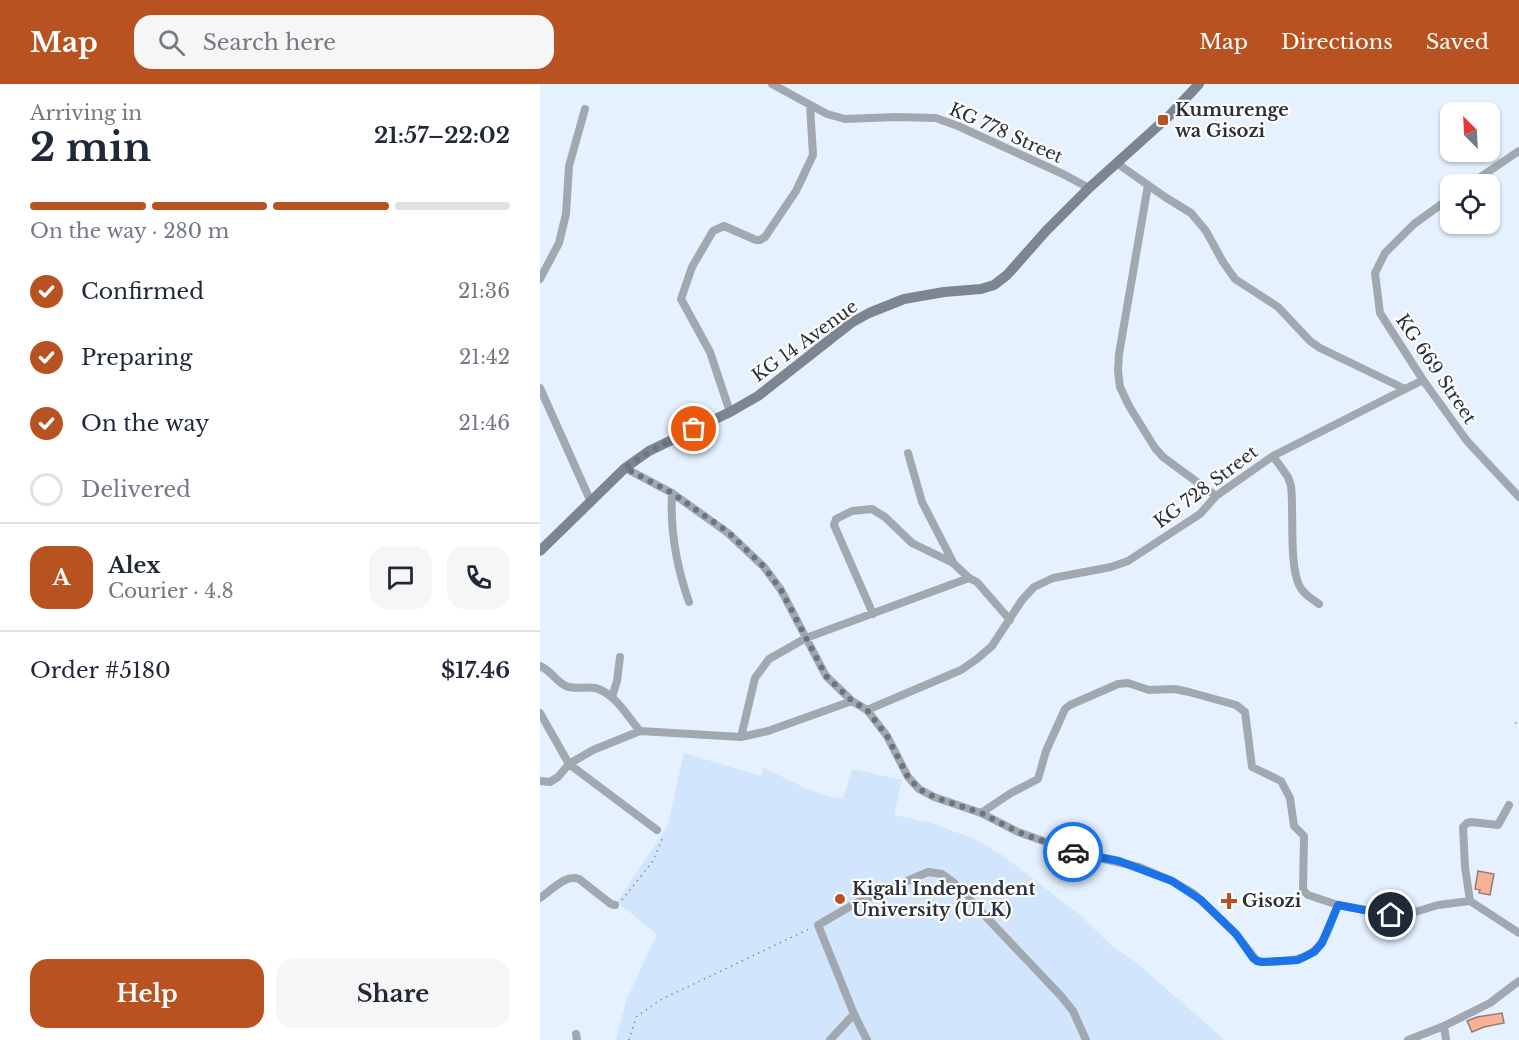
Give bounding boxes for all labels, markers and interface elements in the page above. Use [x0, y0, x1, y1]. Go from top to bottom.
search box [134, 15, 554, 69]
text: Map [30, 25, 98, 60]
icon: search [155, 26, 188, 59]
text: Search here [203, 29, 336, 56]
text: Map [1199, 29, 1248, 55]
text: Directions [1281, 29, 1393, 55]
text: Saved [1426, 29, 1489, 55]
street label: KG 778 Street [946, 98, 1066, 168]
place label: Kumurenge wa Gisozi [1175, 99, 1289, 142]
text: Arriving in [30, 101, 142, 125]
north arrow [1440, 102, 1500, 162]
map controls [1440, 102, 1500, 234]
marker: Kumurenge wa Gisozi [1156, 113, 1170, 127]
text: 21:57–22:02 [374, 122, 510, 149]
text: 2 min [30, 123, 151, 172]
button: locate [1440, 174, 1500, 234]
text: On the way · 280 m [30, 219, 229, 243]
icon: check [30, 275, 63, 308]
text: Confirmed [81, 278, 204, 305]
text: 21:36 [458, 279, 510, 303]
street label: KG 14 Avenue [748, 295, 862, 387]
street label: KG 669 Street [1391, 310, 1481, 428]
icon: check [30, 341, 63, 374]
text: Preparing [81, 344, 192, 371]
text: 21:42 [459, 345, 510, 369]
pin [668, 403, 719, 454]
icon: check [30, 407, 63, 440]
text: On the way [81, 410, 209, 437]
text: 21:46 [459, 411, 510, 435]
icon: bag [677, 412, 710, 445]
street label: KG 728 Street [1150, 441, 1262, 533]
text: Delivered [81, 476, 191, 503]
button: chat [369, 546, 432, 609]
button: phone [447, 546, 510, 609]
text: Alex [108, 552, 161, 579]
text: A [53, 564, 70, 591]
text: Courier · 4.8 [108, 579, 234, 603]
text: Order #5180 [30, 657, 171, 684]
text: $17.46 [441, 657, 510, 684]
courier [1043, 822, 1103, 882]
icon: car [1057, 836, 1090, 869]
place label: Kigali Independent University (ULK) [852, 878, 1035, 921]
pin [1365, 889, 1416, 940]
place label: Gisozi [1242, 890, 1302, 912]
marker: Kigali Independent University (ULK) [833, 892, 847, 906]
marker: Gisozi [1220, 892, 1238, 910]
icon: home [1374, 898, 1407, 931]
button: Help [30, 959, 264, 1028]
button: Share [276, 959, 510, 1028]

